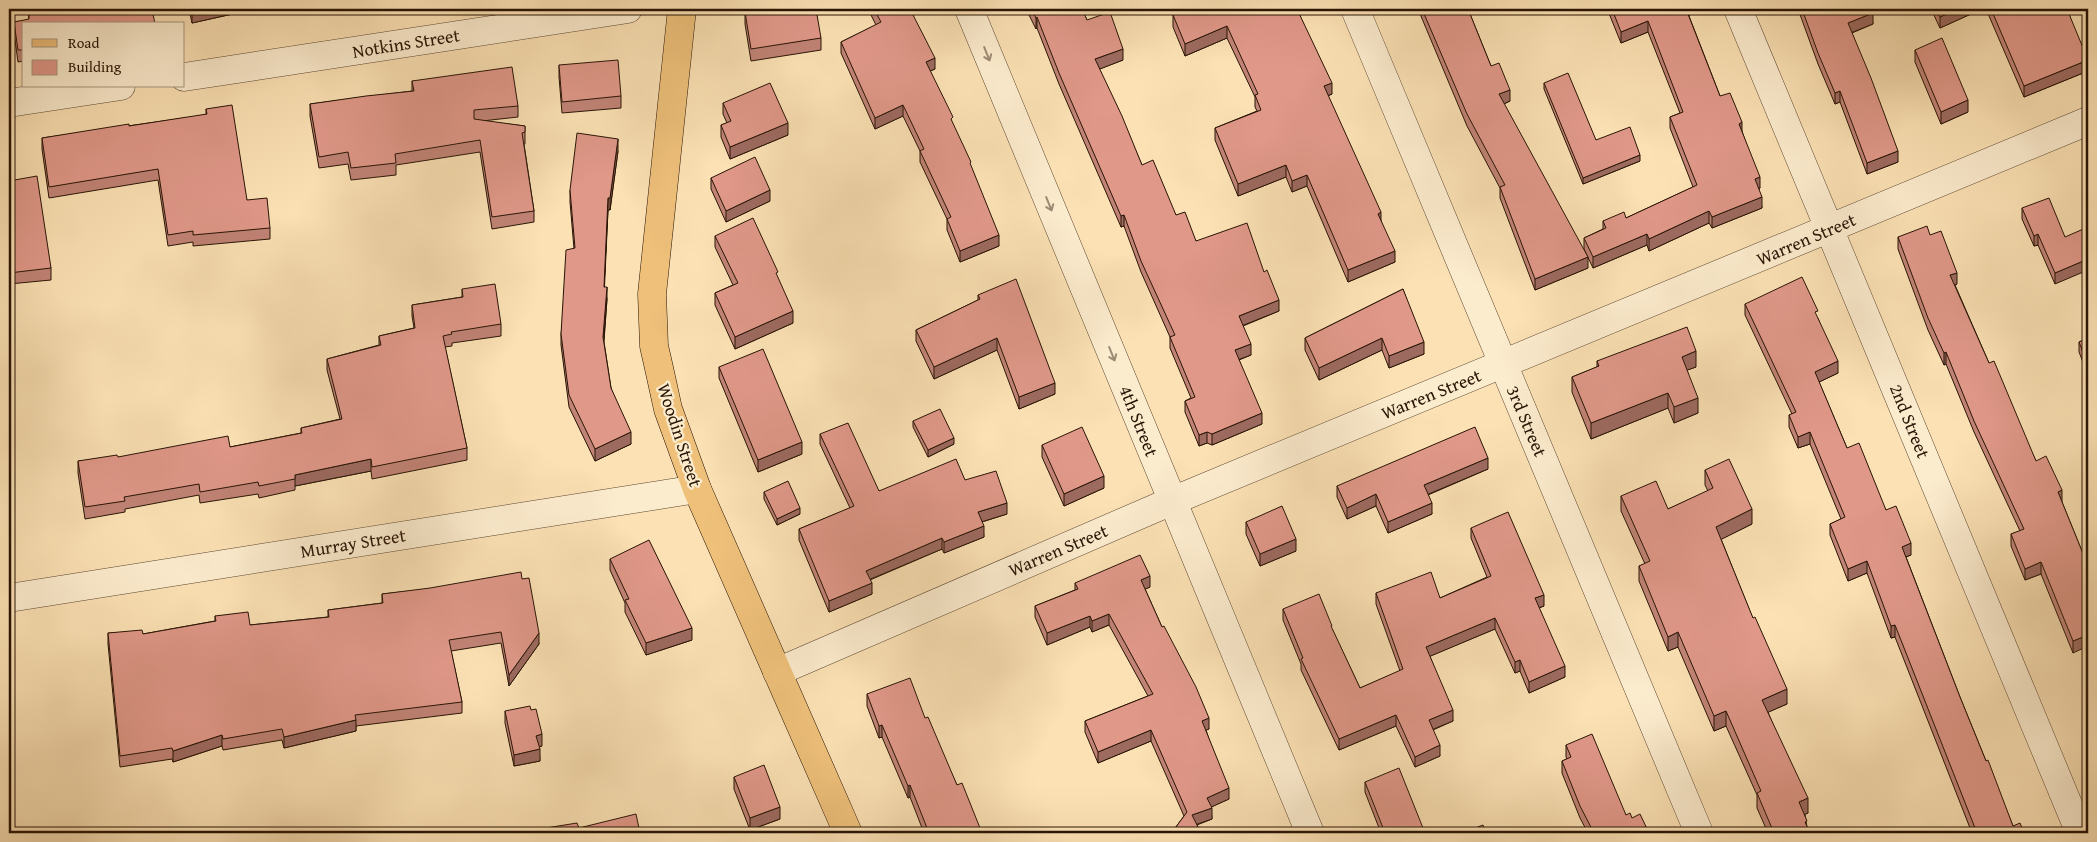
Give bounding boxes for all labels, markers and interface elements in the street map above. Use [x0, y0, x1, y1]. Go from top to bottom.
street label: Notkins Street [350, 21, 462, 65]
legend [22, 22, 185, 88]
text: Road [68, 32, 99, 53]
one-way arrow [983, 46, 993, 61]
text: Building [68, 56, 122, 77]
one-way arrow [1045, 196, 1055, 211]
street label: Warren Street [1752, 206, 1861, 272]
one-way arrow [1107, 346, 1117, 361]
street label: Warren Street [1377, 361, 1486, 426]
street label: Woodin Street [651, 380, 710, 491]
street label: 2nd Street [1883, 380, 1937, 463]
street label: 4th Street [1113, 381, 1166, 461]
street label: 3rd Street [1500, 381, 1554, 461]
street label: Warren Street [1004, 517, 1113, 583]
street label: Murray Street [298, 521, 408, 565]

